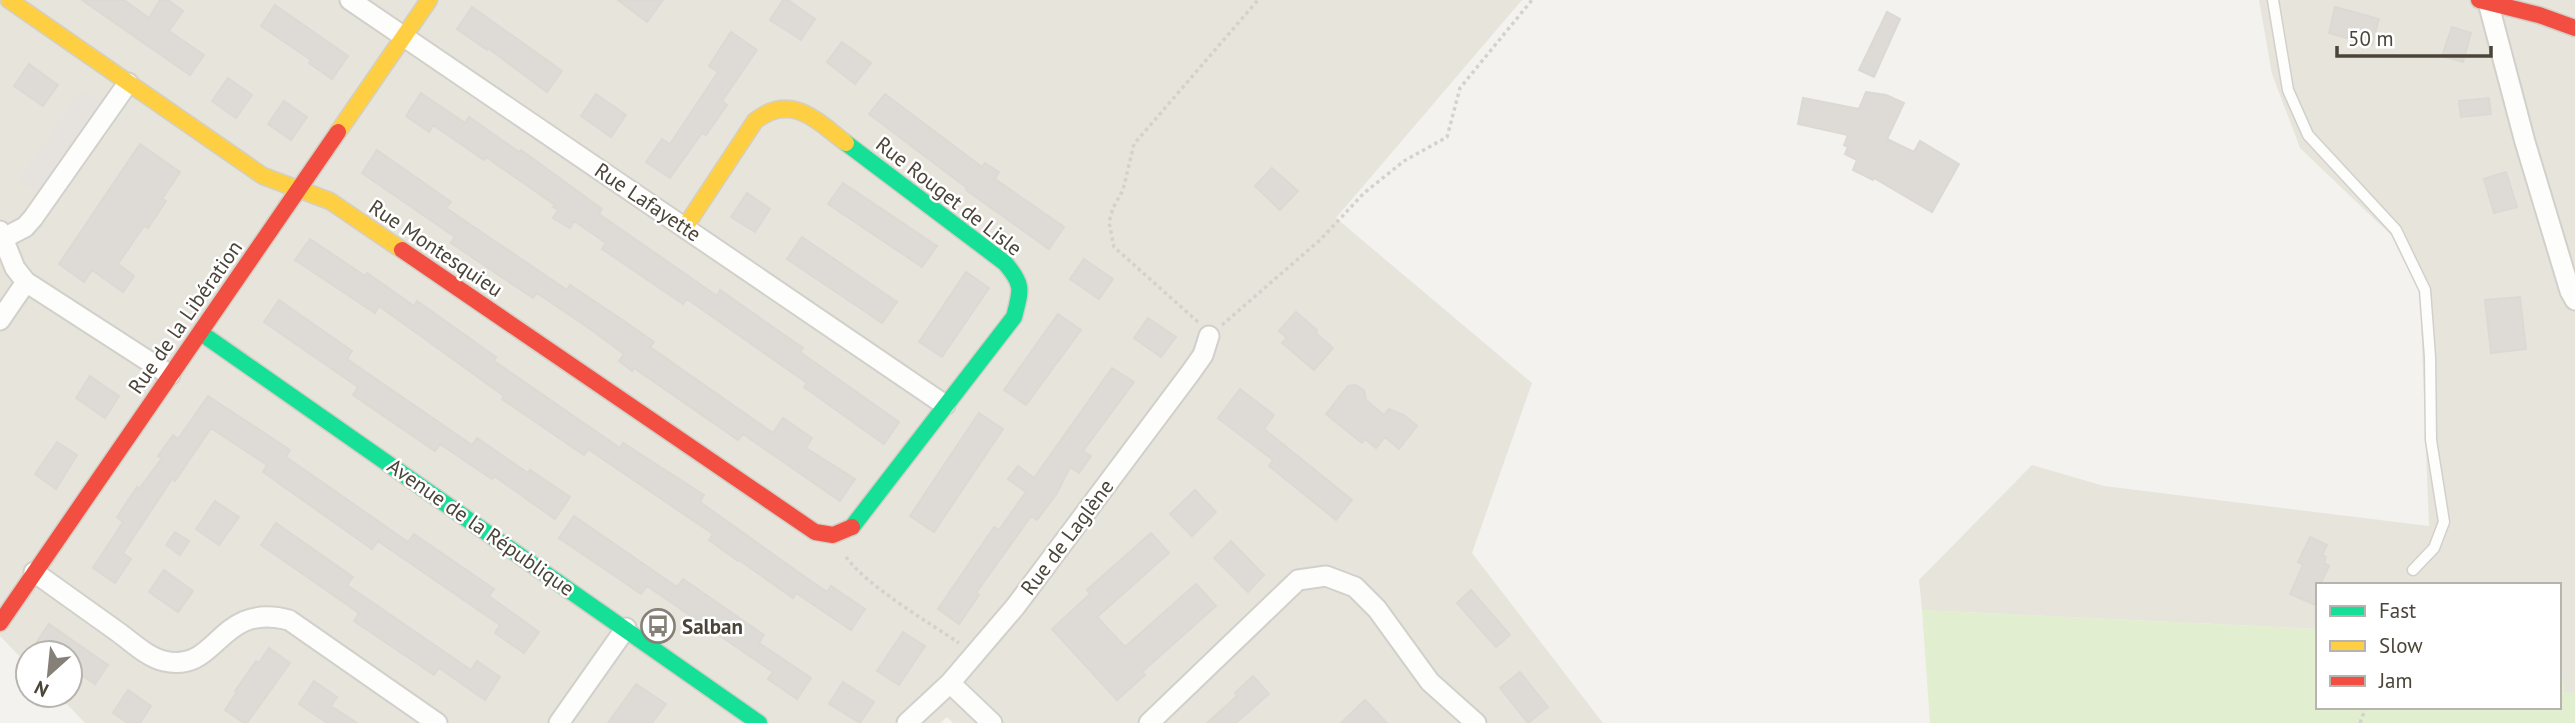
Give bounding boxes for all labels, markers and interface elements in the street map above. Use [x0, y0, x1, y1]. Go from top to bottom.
scale bar [2337, 14, 2491, 58]
text: 50 m [2348, 25, 2394, 52]
street label: Rue Rouget de Lisle [870, 130, 1028, 262]
street label: Rue Lafayette [590, 156, 706, 248]
street label: Rue Montesquieu [364, 193, 508, 303]
street label: Rue de la Libération [122, 235, 248, 399]
street label: Avenue de la République [382, 452, 580, 602]
street label: Rue de Laglène [1015, 474, 1119, 600]
legend [2316, 583, 2561, 709]
text: Fast [2379, 597, 2416, 624]
bus stop icon: Salban [639, 607, 677, 645]
place label: Salban [682, 613, 743, 640]
text: Slow [2379, 632, 2423, 659]
north arrow [14, 639, 84, 709]
text: Jam [2378, 667, 2413, 694]
text: N [30, 676, 52, 703]

